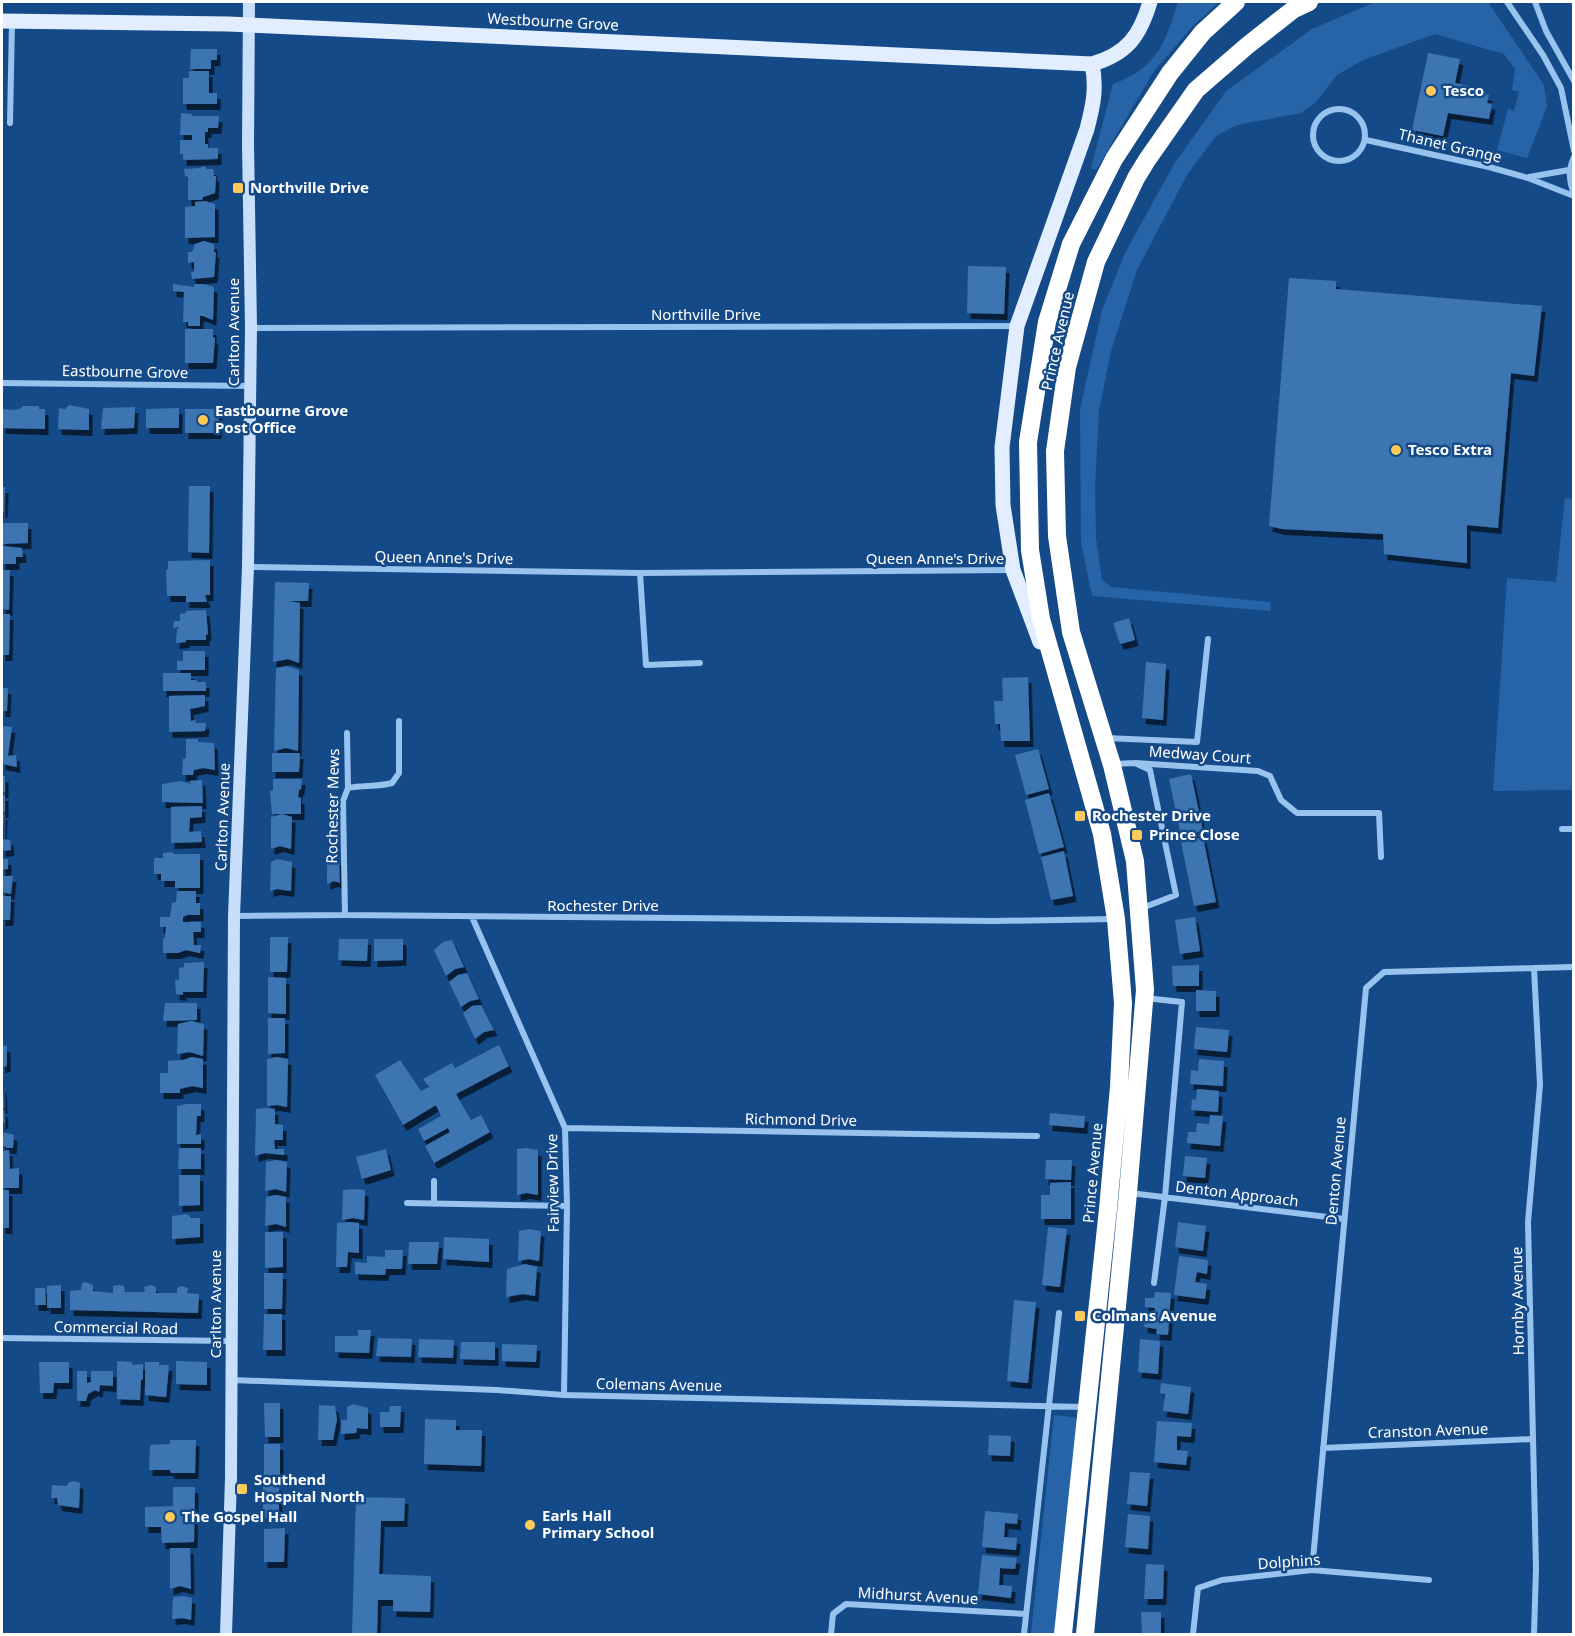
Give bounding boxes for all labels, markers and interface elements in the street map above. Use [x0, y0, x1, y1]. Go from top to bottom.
street label: Westbourne Grove [487, 8, 619, 34]
place label: Tesco [1443, 80, 1484, 100]
marker: Tesco [1424, 84, 1438, 98]
street label: Thanet Grange [1397, 123, 1504, 167]
place label: Northville Drive [250, 177, 369, 197]
marker: Northville Drive [231, 181, 245, 195]
street label: Carlton Avenue [223, 278, 243, 386]
street label: Prince Avenue [1036, 289, 1078, 392]
street label: Northville Drive [651, 304, 761, 324]
street label: Eastbourne Grove [62, 360, 188, 382]
place label: Eastbourne Grove Post Office [215, 400, 348, 437]
marker: Eastbourne Grove Post Office [196, 413, 210, 427]
place label: Tesco Extra [1408, 439, 1492, 459]
marker: Tesco Extra [1389, 443, 1403, 457]
street label: Queen Anne's Drive [375, 546, 513, 568]
street label: Queen Anne's Drive [866, 548, 1004, 568]
street label: Medway Court [1148, 740, 1252, 768]
street label: Rochester Mews [321, 748, 343, 864]
street label: Carlton Avenue [210, 763, 234, 871]
place label: Rochester Drive [1092, 805, 1211, 825]
marker: Rochester Drive [1073, 809, 1087, 823]
place label: Prince Close [1149, 824, 1240, 844]
marker: Prince Close [1130, 828, 1144, 842]
street label: Rochester Drive [547, 895, 659, 915]
street label: Richmond Drive [745, 1108, 857, 1130]
street label: Denton Avenue [1320, 1116, 1350, 1226]
street label: Prince Avenue [1078, 1122, 1106, 1224]
street label: Fairview Drive [541, 1133, 563, 1233]
street label: Denton Approach [1174, 1176, 1300, 1211]
street label: Hornby Avenue [1506, 1246, 1528, 1356]
street label: Carlton Avenue [205, 1250, 225, 1358]
place label: Colmans Avenue [1092, 1305, 1217, 1325]
marker: Colmans Avenue [1073, 1309, 1087, 1323]
street label: Commercial Road [54, 1316, 178, 1338]
street label: Colemans Avenue [596, 1373, 722, 1395]
street label: Cranston Avenue [1367, 1418, 1489, 1442]
place label: Southend Hospital North [254, 1469, 365, 1506]
marker: Southend Hospital North [235, 1482, 249, 1496]
place label: Earls Hall Primary School [542, 1505, 654, 1542]
place label: The Gospel Hall [182, 1506, 297, 1526]
marker: The Gospel Hall [163, 1510, 177, 1524]
marker: Earls Hall Primary School [523, 1518, 537, 1532]
street label: Dolphins [1257, 1549, 1321, 1573]
street label: Midhurst Avenue [857, 1582, 979, 1608]

